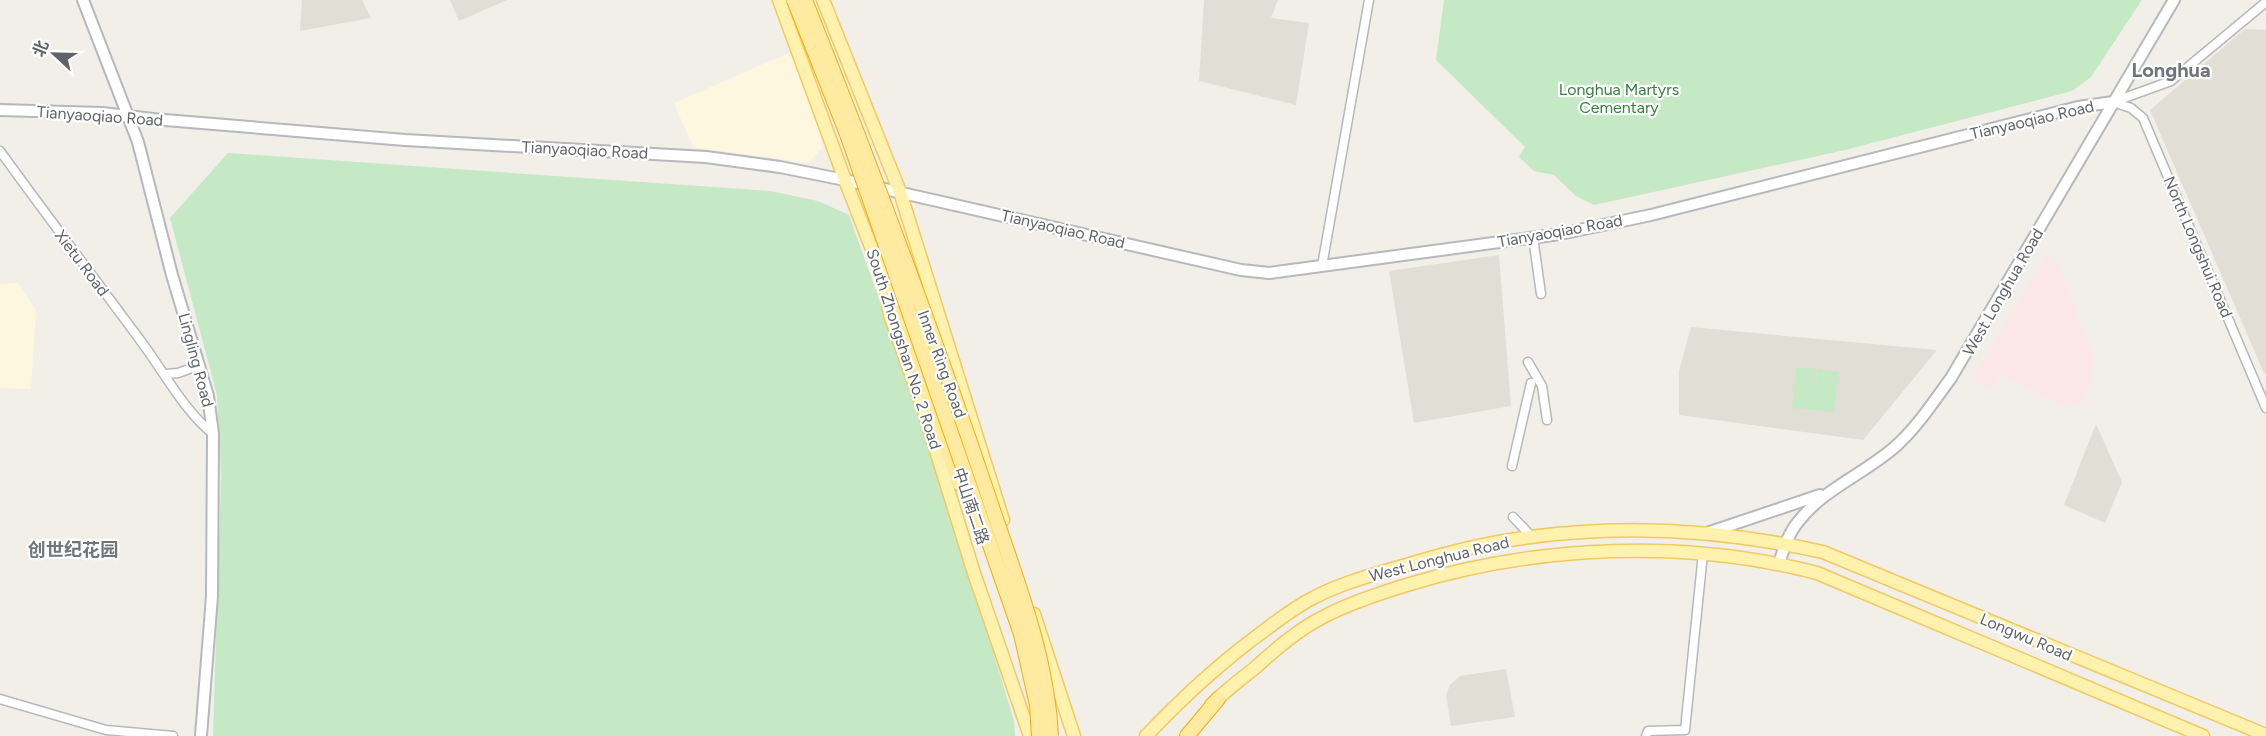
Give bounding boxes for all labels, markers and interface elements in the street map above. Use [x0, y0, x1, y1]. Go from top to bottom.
north arrow [24, 24, 84, 84]
text: 北 [29, 38, 52, 60]
district label: Longhua [2131, 58, 2211, 82]
park label: Longhua Martyrs Cementary [1559, 80, 1679, 117]
street label: Tianyaoqiao Road [1968, 97, 2096, 143]
street label: Tianyaoqiao Road [36, 102, 164, 130]
street label: Tianyaoqiao Road [521, 137, 649, 163]
street label: North Longshui Road [2160, 173, 2236, 321]
street label: Tianyaoqiao Road [999, 206, 1127, 252]
street label: Tianyaoqiao Road [1496, 211, 1624, 251]
street label: West Longhua Road [1959, 225, 2047, 359]
street label: Xietu Road [51, 226, 113, 300]
street label: South Zhongshan No. 2 Road [863, 246, 945, 452]
street label: Inner Ring Road [914, 308, 970, 420]
street label: Lingling Road [174, 311, 218, 409]
street label: 中山南二路 [949, 465, 993, 547]
street label: West Longhua Road [1367, 532, 1511, 586]
district label: 创世纪花园 [28, 539, 118, 561]
street label: Longwu Road [1977, 609, 2075, 665]

